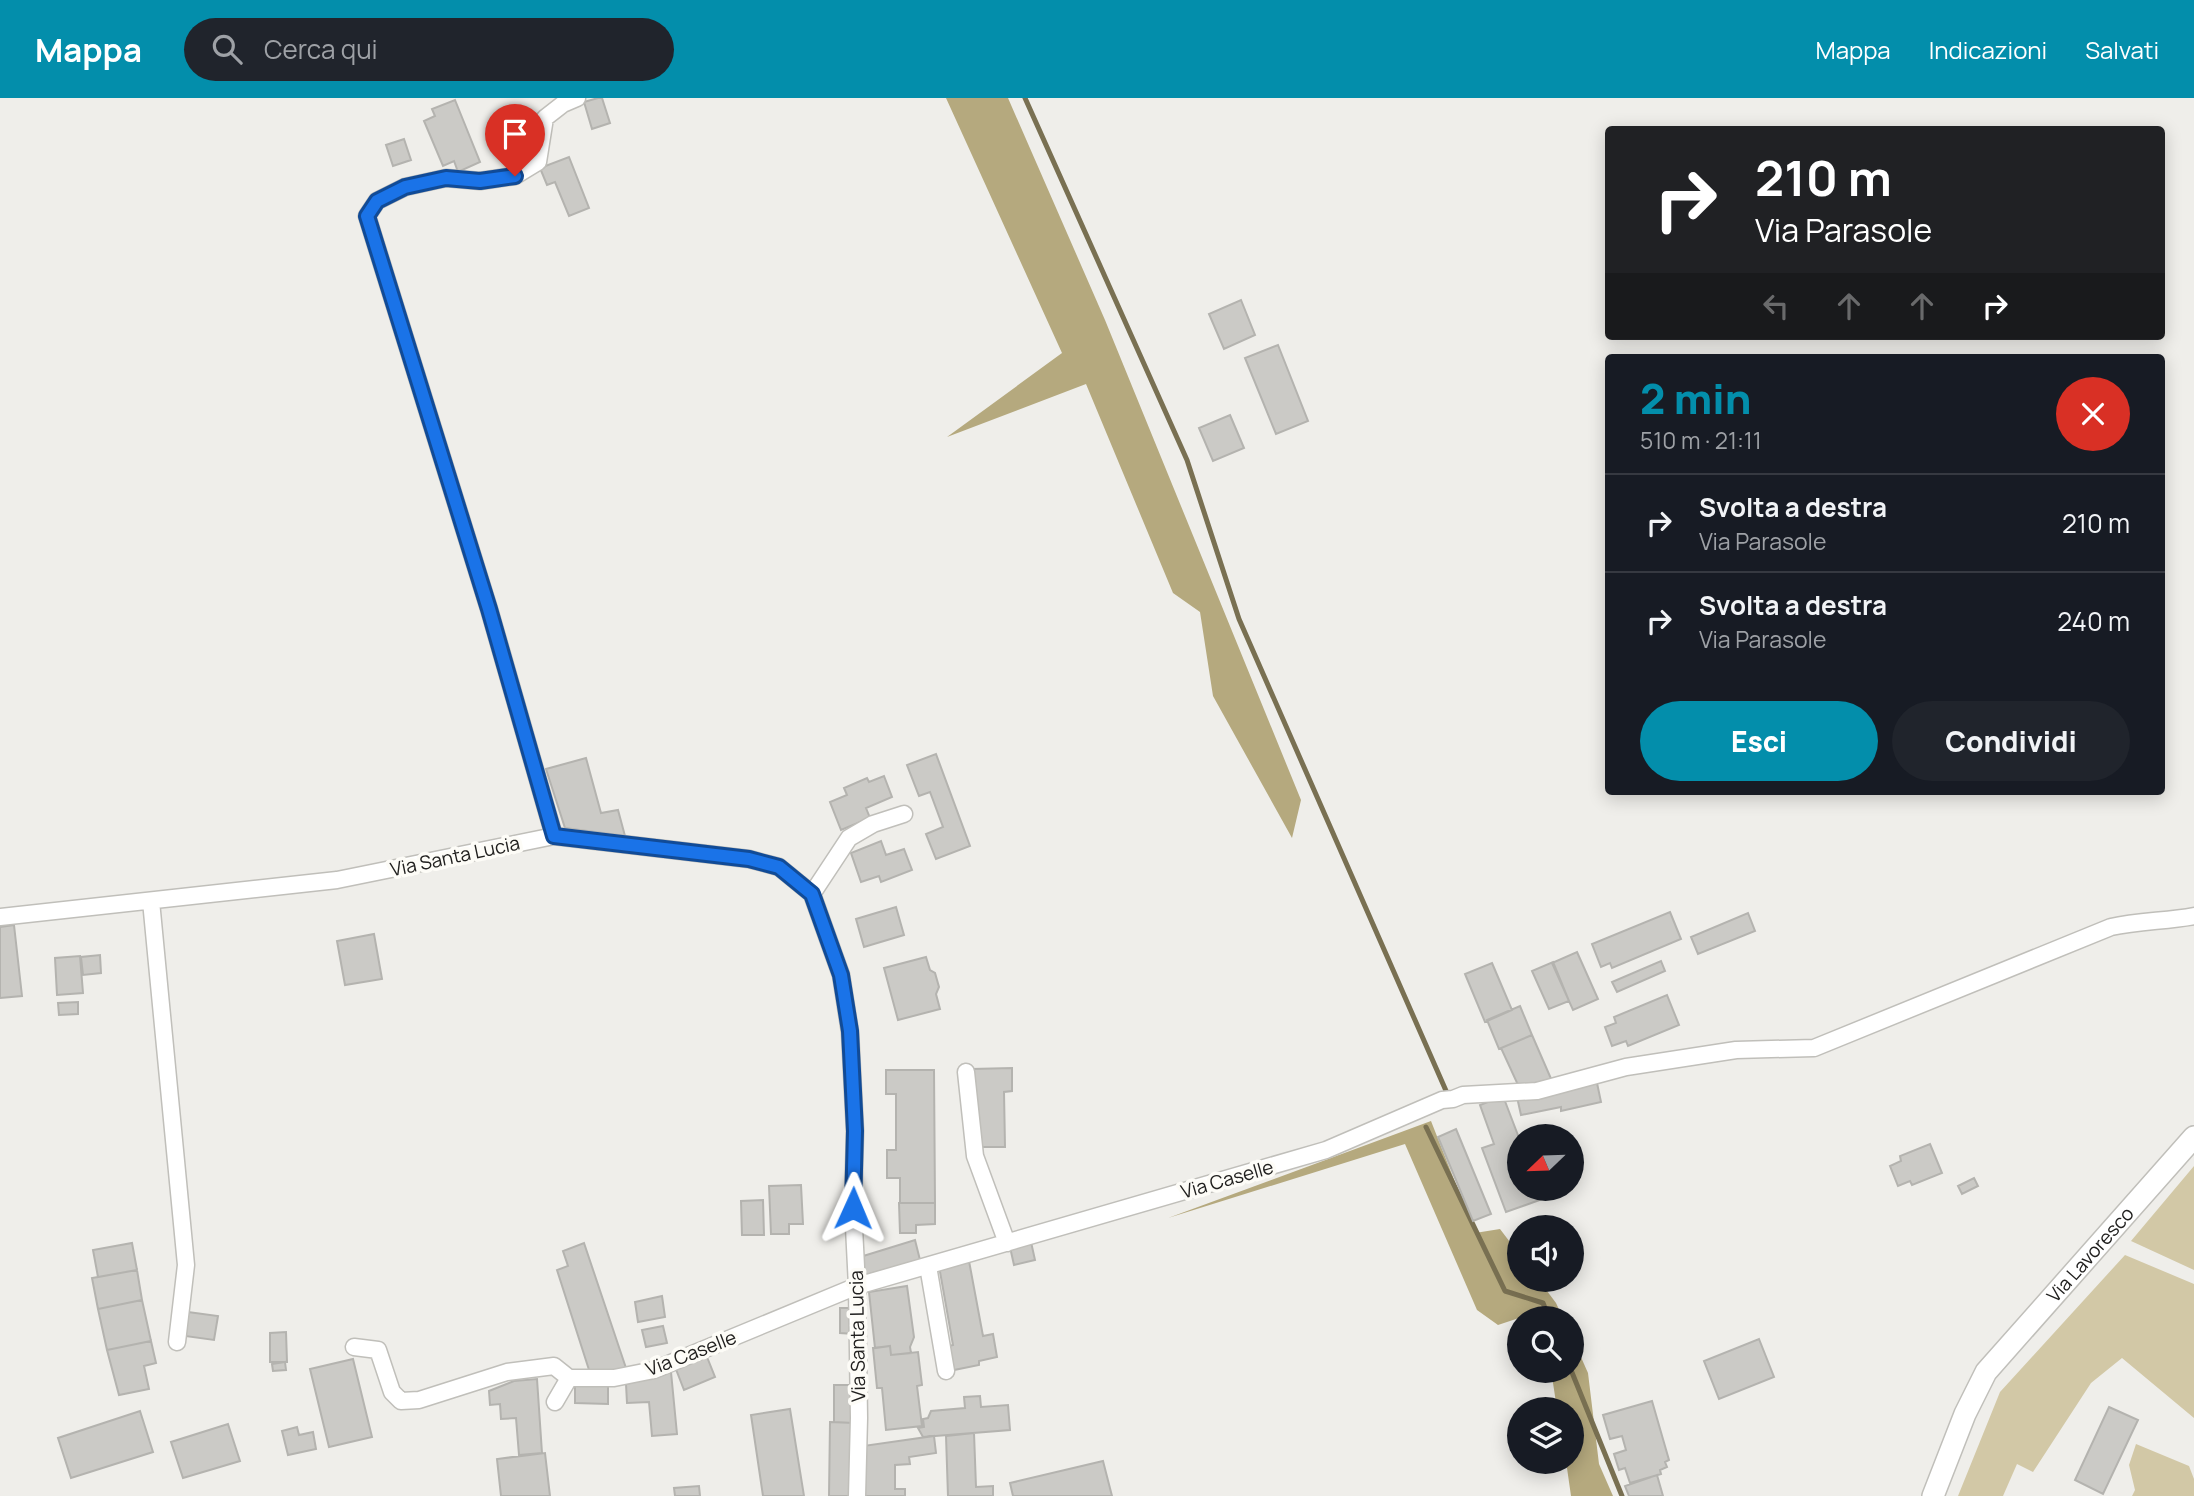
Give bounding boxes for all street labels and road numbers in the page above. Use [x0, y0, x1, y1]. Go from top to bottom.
street label: Via Santa Lucia [388, 830, 522, 882]
street label: Via Caselle [1178, 1153, 1276, 1205]
street label: Via Lavoresco [2041, 1201, 2139, 1308]
street label: Via Santa Lucia [843, 1270, 871, 1402]
street label: Via Caselle [642, 1324, 740, 1382]

